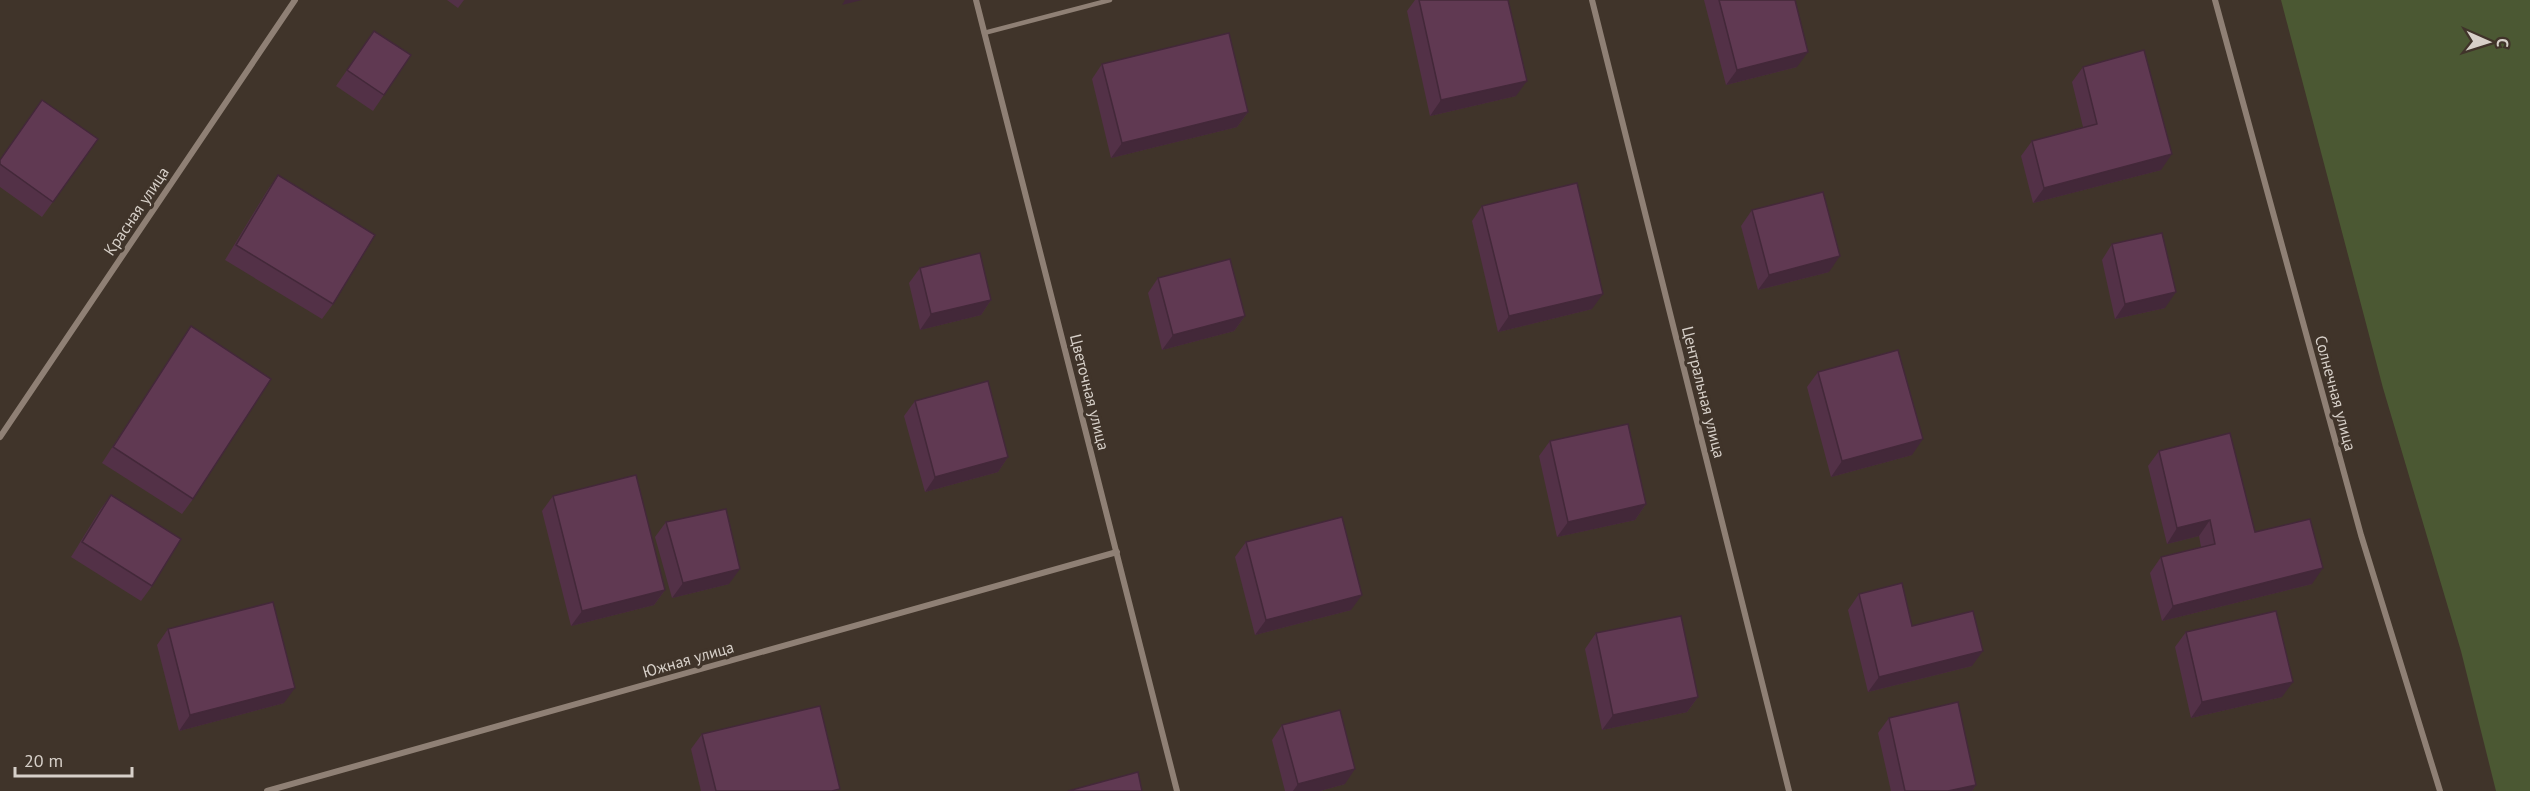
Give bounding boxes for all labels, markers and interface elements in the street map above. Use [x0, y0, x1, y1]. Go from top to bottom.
north arrow [2458, 12, 2518, 72]
text: С [2493, 38, 2513, 48]
street label: Красная улица [99, 163, 173, 259]
street label: Центральная улица [1678, 324, 1730, 460]
street label: Цветочная улица [1066, 332, 1114, 452]
street label: Солнечная улица [2311, 333, 2361, 453]
street label: Южная улица [640, 636, 736, 682]
scale bar [15, 740, 132, 778]
text: 20 m [24, 749, 63, 772]

